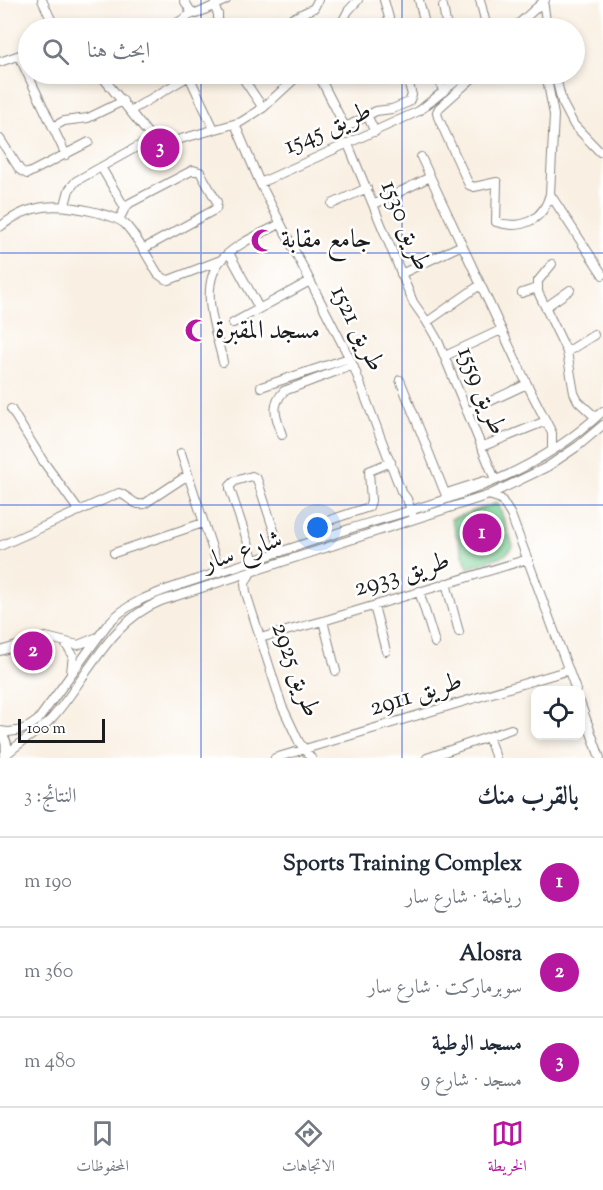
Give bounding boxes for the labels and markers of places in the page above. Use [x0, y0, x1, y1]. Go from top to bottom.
pin: 3 [140, 126, 180, 170]
place label: جامع مقابة [281, 222, 372, 262]
mosque icon: جامع مقابة [250, 227, 276, 253]
place label: مسجد المقبرة [215, 313, 320, 350]
mosque icon: مسجد المقبرة [184, 318, 210, 344]
pin: 1 [462, 510, 502, 556]
pin: 2 [14, 628, 52, 674]

